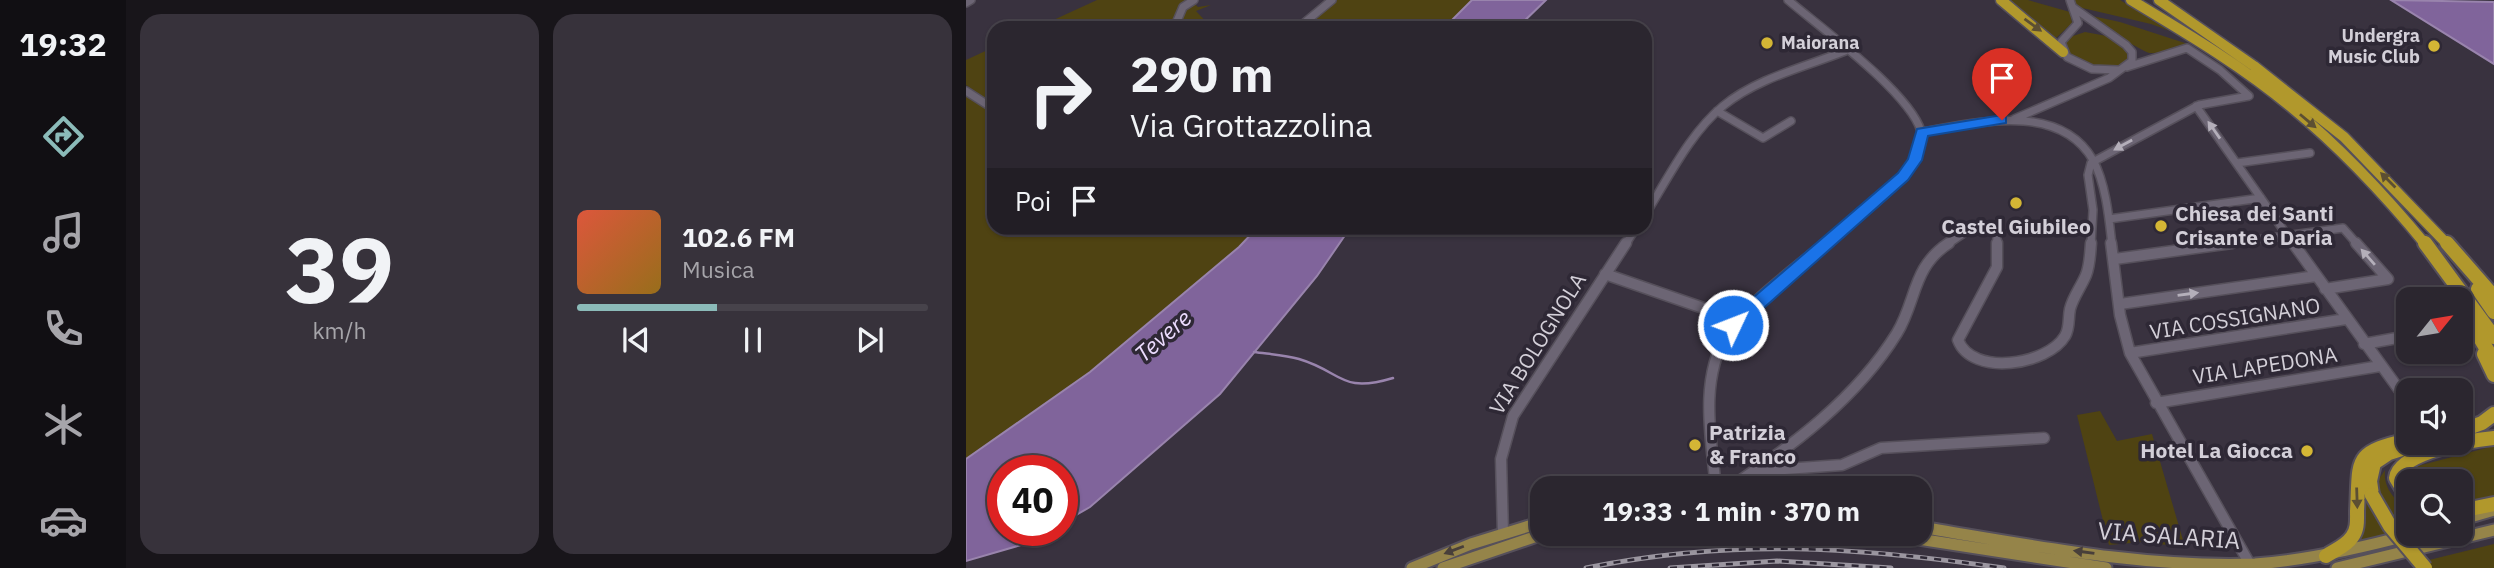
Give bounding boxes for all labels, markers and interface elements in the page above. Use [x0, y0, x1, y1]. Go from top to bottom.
one-way arrow [2024, 18, 2042, 32]
text: 19:32 [19, 23, 107, 65]
place label: Undergra Music Club [2328, 24, 2420, 68]
place label: Maiorana [1781, 31, 1860, 54]
marker: Maiorana [1759, 35, 1775, 51]
marker: Undergra Music Club [2426, 38, 2442, 54]
text: 290 m [1130, 42, 1274, 105]
pin [1972, 48, 2032, 120]
icon: right [1015, 49, 1106, 140]
icon: arrive [1983, 59, 2021, 97]
text: Via Grottazzolina [1130, 104, 1372, 146]
icon: directions [39, 112, 88, 161]
one-way arrow [2300, 113, 2317, 128]
one-way arrow [2207, 121, 2221, 139]
one-way arrow [2113, 139, 2133, 151]
one-way arrow [2379, 171, 2396, 188]
icon: arrive [1065, 182, 1103, 220]
text: Poi [1015, 184, 1051, 218]
marker: Castel Giubileo [2008, 195, 2024, 211]
place label: Chiesa dei Santi Crisante e Daria [2175, 199, 2334, 251]
icon: music [39, 208, 88, 257]
text: 39 [285, 210, 394, 328]
place label: Castel Giubileo [1941, 212, 2091, 240]
marker: Chiesa dei Santi Crisante e Daria [2153, 218, 2169, 234]
text: 102.6 FM [682, 220, 795, 254]
one-way arrow [2360, 248, 2376, 266]
text: Musica [682, 254, 755, 284]
street label: VIA BOLOGNOLA [1482, 268, 1592, 419]
north arrow [2396, 287, 2473, 364]
map controls [2396, 287, 2473, 546]
position arrow [1696, 288, 1770, 362]
one-way arrow [2177, 289, 2199, 300]
street label: VIA COSSIGNANO [2147, 291, 2322, 345]
water label: Tevere [1128, 302, 1197, 368]
icon: phone [39, 304, 88, 353]
text: km/h [312, 315, 367, 345]
icon: previous [617, 321, 655, 359]
icon: pause [734, 321, 772, 359]
icon: next [851, 321, 889, 359]
street label: VIA LAPEDONA [2190, 340, 2339, 390]
button: sound [2396, 378, 2473, 455]
icon: climate [39, 400, 88, 449]
place label: Patrizia & Franco [1709, 418, 1796, 470]
place label: Hotel La Giocca [2140, 436, 2293, 464]
marker: Patrizia & Franco [1687, 437, 1703, 453]
marker: Hotel La Giocca [2299, 443, 2315, 459]
speed limit sign: 40 [987, 455, 1078, 546]
button: search [2396, 469, 2473, 546]
one-way arrow [2352, 488, 2363, 510]
text: 19:33 · 1 min · 370 m [1602, 494, 1860, 528]
icon: car [39, 496, 88, 545]
street label: VIA SALARIA [2097, 514, 2241, 556]
one-way arrow [1443, 545, 1464, 556]
one-way arrow [2073, 547, 2095, 558]

